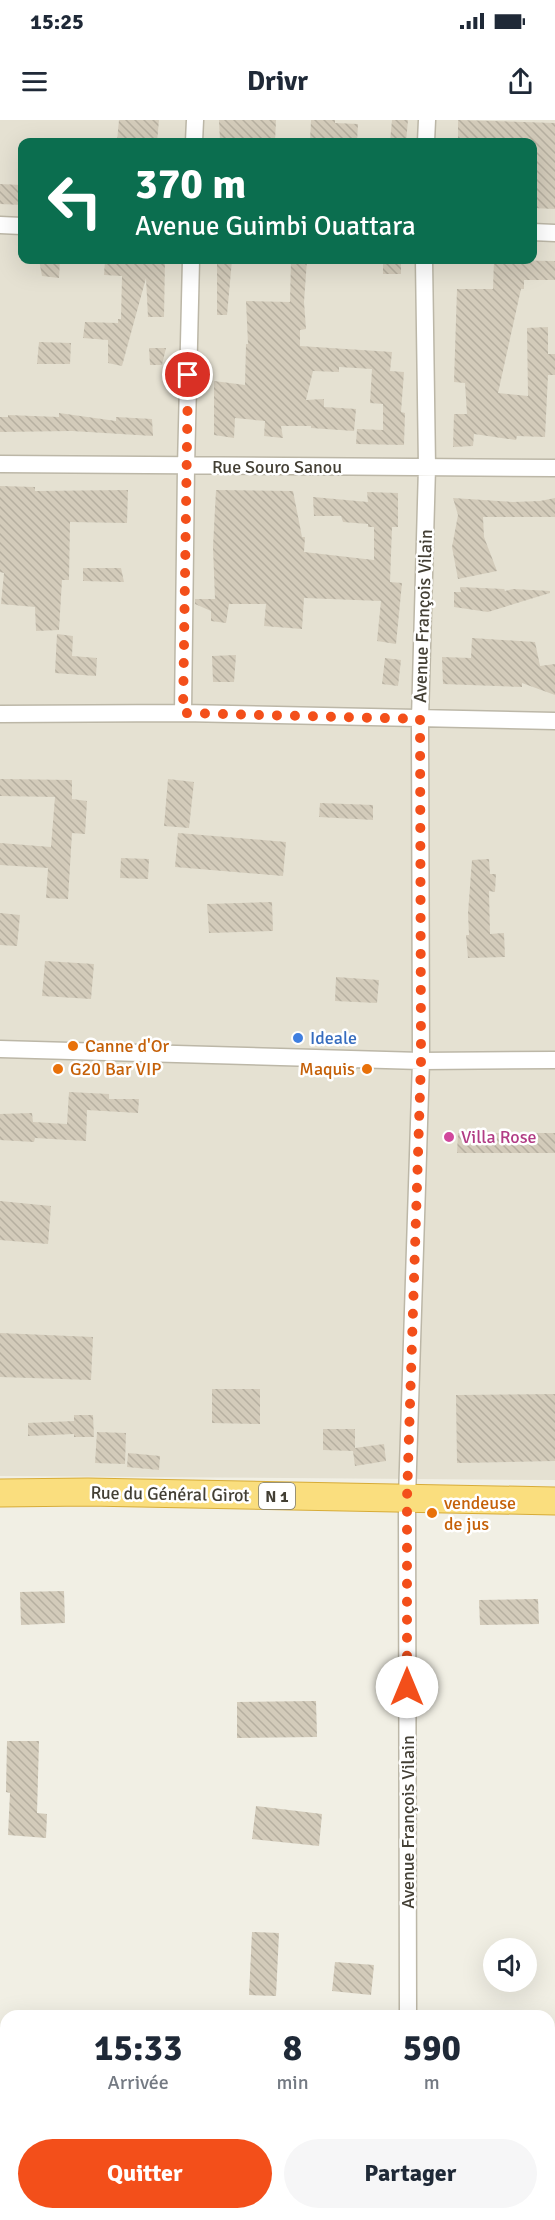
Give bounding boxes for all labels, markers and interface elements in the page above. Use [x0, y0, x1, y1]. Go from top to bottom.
text: 15:25 [30, 8, 84, 35]
icon: menu [18, 65, 51, 98]
text: Drivr [247, 65, 308, 98]
icon: share [504, 65, 537, 98]
text: 370 m [135, 159, 246, 210]
icon: left [36, 162, 114, 240]
text: Avenue Guimbi Ouattara [135, 210, 416, 243]
pin [162, 349, 213, 400]
icon: arrive [171, 358, 204, 391]
street label: Rue Souro Sanou [212, 456, 342, 478]
street label: Avenue François Vilain [409, 529, 437, 703]
place label: Ideale [310, 1027, 357, 1049]
marker: Ideale [291, 1031, 305, 1045]
place label: Canne d'Or [85, 1035, 170, 1057]
marker: Canne d'Or [66, 1039, 80, 1053]
place label: G20 Bar VIP [70, 1058, 161, 1080]
place label: Maquis [299, 1058, 355, 1080]
marker: G20 Bar VIP [51, 1062, 65, 1076]
marker: Maquis [360, 1062, 374, 1076]
place label: Villa Rose [461, 1126, 537, 1148]
marker: Villa Rose [442, 1130, 456, 1144]
street label: Rue du Général Girot [90, 1482, 250, 1506]
road number: N 1 [259, 1483, 295, 1509]
place label: vendeuse de jus [444, 1492, 516, 1535]
marker: vendeuse de jus [425, 1506, 439, 1520]
position arrow [375, 1655, 439, 1719]
street label: Avenue François Vilain [397, 1735, 419, 1909]
map controls [483, 1938, 537, 1992]
button: sound [483, 1938, 537, 1992]
text: 15:33 [94, 2026, 182, 2071]
text: 8 [283, 2026, 302, 2071]
text: 590 [403, 2026, 461, 2071]
text: Arrivée [108, 2070, 169, 2095]
text: min [276, 2070, 309, 2095]
text: m [424, 2070, 440, 2095]
button: Quitter [18, 2139, 272, 2208]
button: Partager [284, 2139, 537, 2208]

